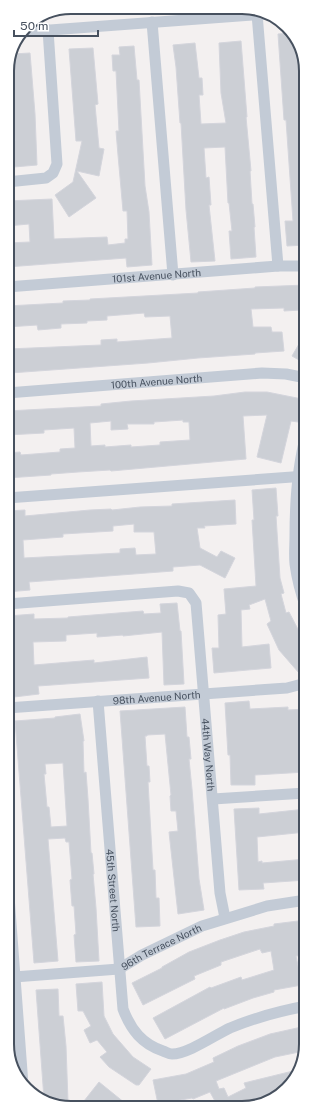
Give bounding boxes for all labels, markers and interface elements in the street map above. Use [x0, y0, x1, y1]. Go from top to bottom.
scale bar [14, 12, 98, 38]
text: 50 m [20, 19, 48, 33]
street label: 101st Avenue North [112, 266, 202, 285]
street label: 100th Avenue North [110, 372, 203, 391]
street label: 98th Avenue North [112, 688, 201, 706]
street label: 44th Way North [200, 718, 218, 792]
street label: 45th Street North [104, 849, 123, 932]
street label: 96th Terrace North [119, 921, 203, 972]

